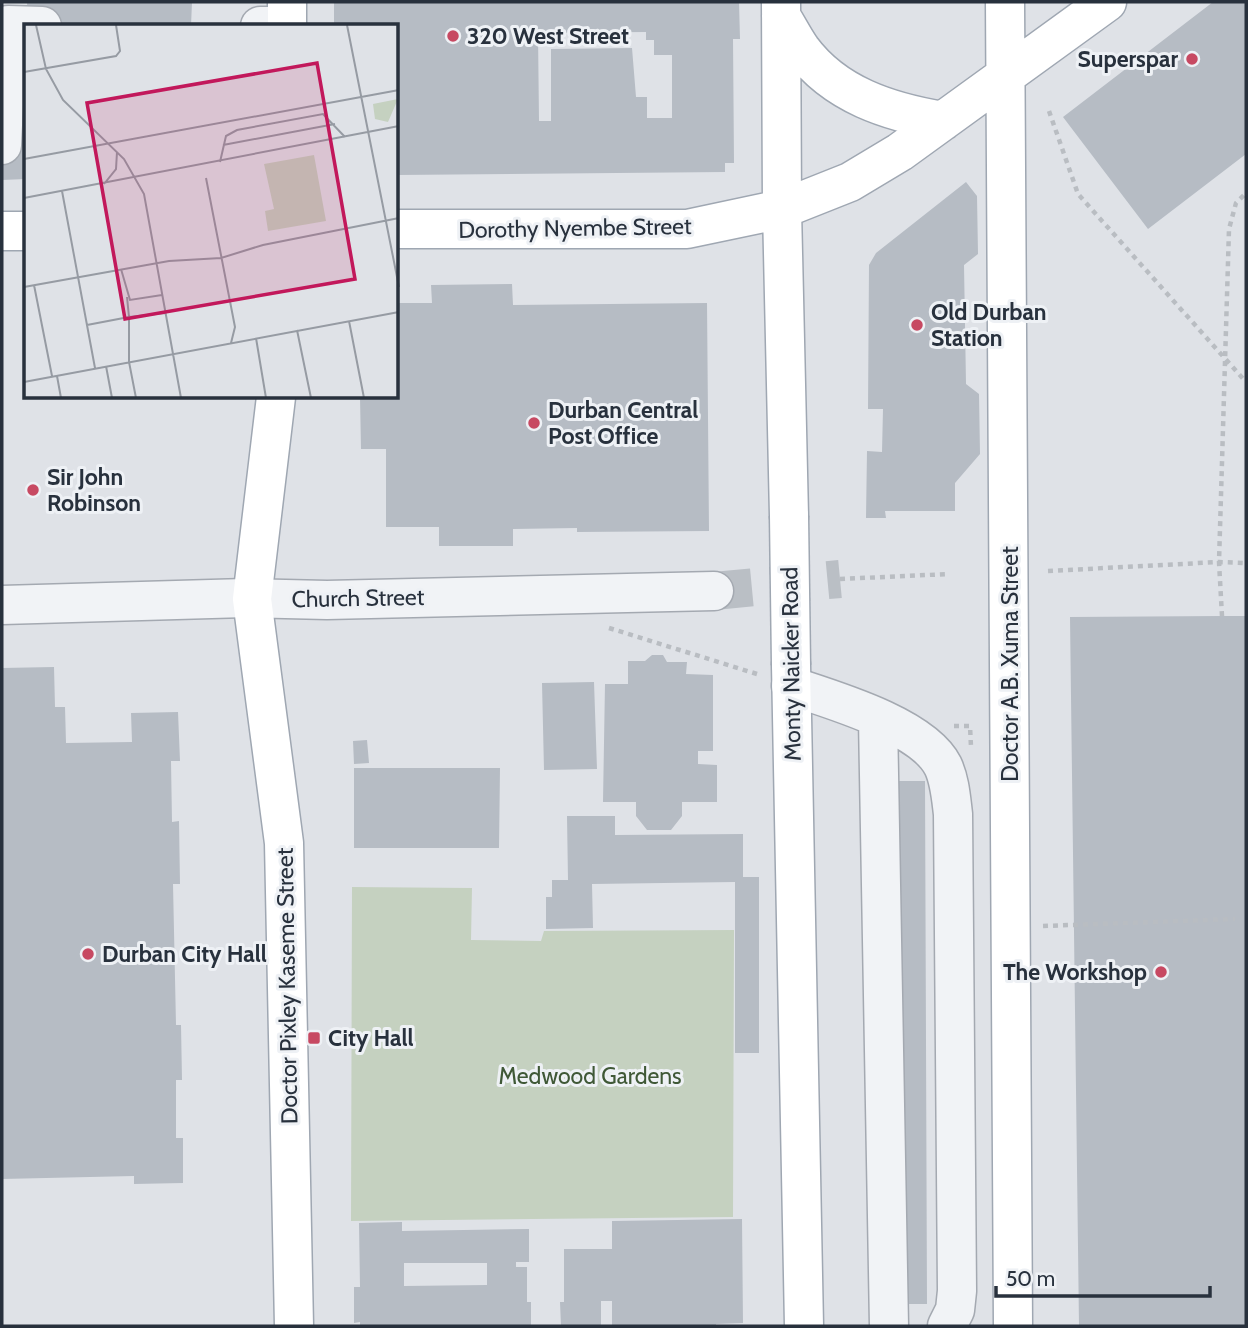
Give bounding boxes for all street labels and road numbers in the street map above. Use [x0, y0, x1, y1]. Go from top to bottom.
street label: Dorothy Nyembe Street [458, 212, 692, 244]
street label: Doctor A.B. Xuma Street [996, 546, 1024, 782]
street label: Monty Naicker Road [775, 567, 807, 761]
street label: Church Street [291, 583, 425, 613]
street label: Doctor Pixley Kaseme Street [271, 847, 303, 1125]

